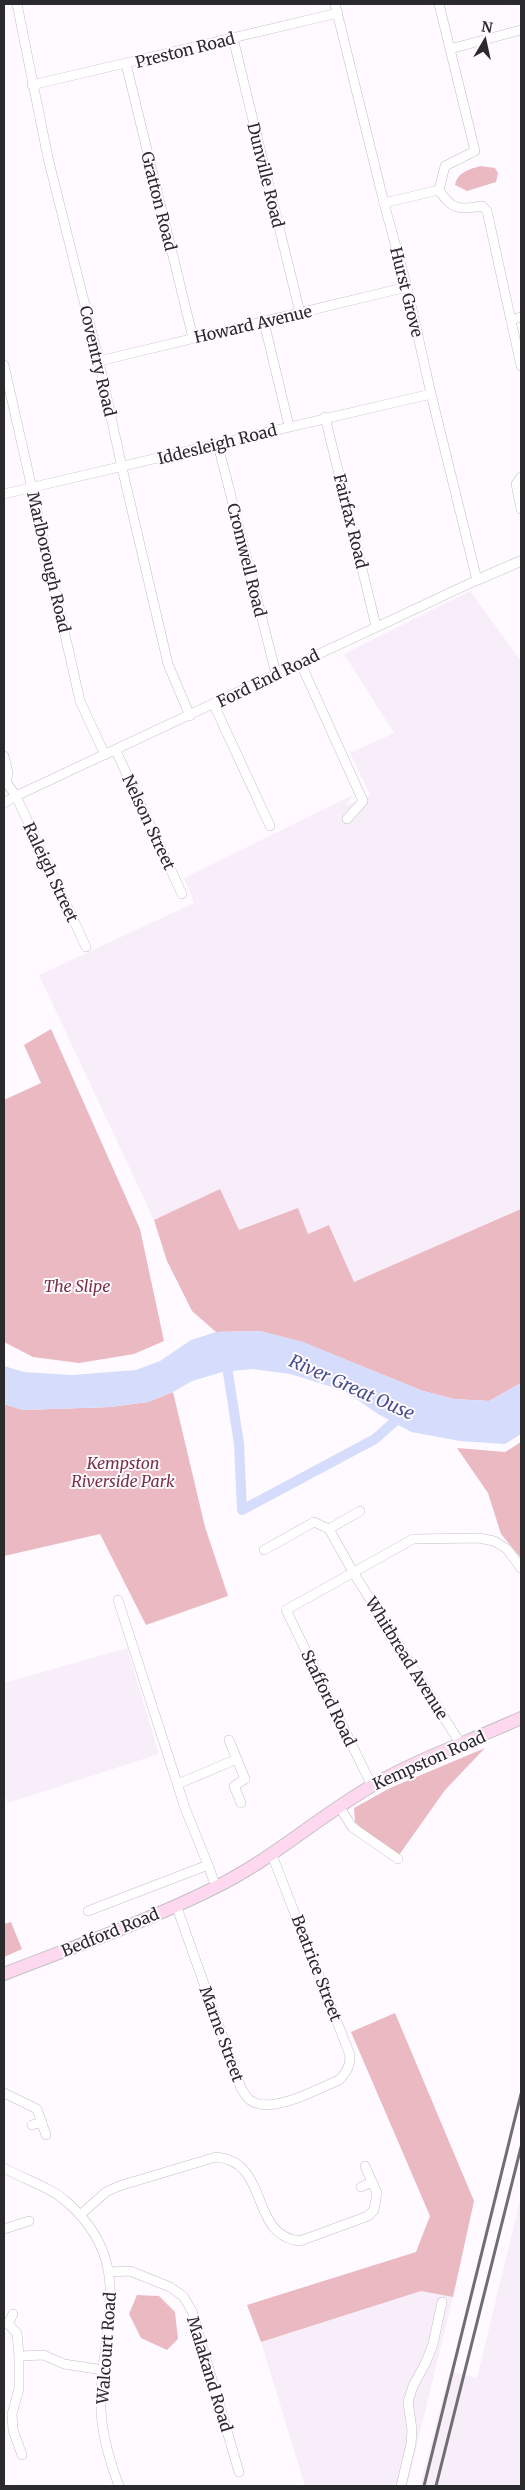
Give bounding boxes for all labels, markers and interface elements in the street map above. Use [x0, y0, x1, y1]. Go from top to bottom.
north arrow [460, 15, 510, 65]
text: N [480, 17, 494, 37]
street label: Preston Road [133, 28, 237, 72]
street label: Dunville Road [243, 120, 289, 230]
street label: Gratton Road [137, 149, 181, 253]
street label: Hurst Grove [386, 245, 428, 339]
street label: Howard Avenue [192, 301, 314, 347]
street label: Coventry Road [76, 304, 121, 419]
street label: Iddesleigh Road [155, 419, 279, 468]
street label: Fairfax Road [330, 471, 373, 571]
street label: Marlborough Road [23, 490, 75, 635]
street label: Cromwell Road [223, 501, 271, 619]
street label: Ford End Road [213, 644, 323, 711]
street label: Nelson Street [118, 771, 180, 874]
street label: Raleigh Street [19, 819, 83, 926]
park label: The Slipe [44, 1276, 110, 1296]
water label: River Great Ouse [286, 1349, 418, 1425]
park label: Kempston Riverside Park [71, 1453, 175, 1491]
street label: Whitbread Avenue [361, 1592, 453, 1723]
street label: Stafford Road [297, 1647, 361, 1750]
street label: Kempston Road [370, 1726, 489, 1794]
street label: Bedford Road [58, 1903, 162, 1961]
street label: Beatrice Street [288, 1912, 347, 2025]
street label: Marne Street [195, 1984, 249, 2085]
street label: Walcourt Road [92, 2291, 120, 2406]
street label: Malakand Road [183, 2314, 237, 2434]

